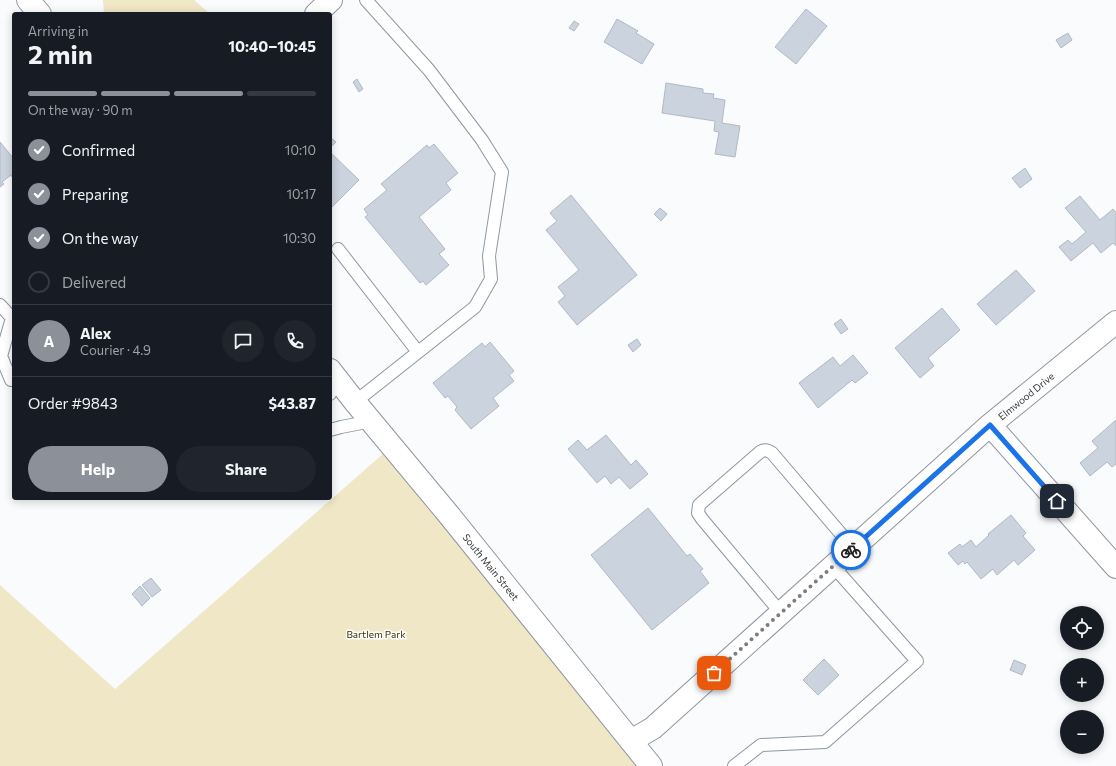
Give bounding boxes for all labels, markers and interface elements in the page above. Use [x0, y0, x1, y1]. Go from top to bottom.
text: Arriving in [28, 23, 88, 39]
text: 10:40–10:45 [228, 37, 316, 55]
text: 2 min [28, 38, 93, 69]
text: On the way · 90 m [28, 102, 133, 118]
icon: check [28, 139, 50, 161]
text: Confirmed [62, 141, 135, 159]
text: 10:10 [285, 142, 316, 158]
icon: check [28, 183, 50, 205]
text: Preparing [62, 185, 128, 203]
text: 10:17 [286, 186, 316, 202]
icon: check [28, 227, 50, 249]
text: On the way [62, 229, 139, 247]
text: 10:30 [283, 230, 316, 246]
text: Delivered [62, 273, 126, 291]
button: chat [222, 320, 264, 362]
button: phone [274, 320, 316, 362]
text: Alex [80, 324, 111, 342]
text: A [44, 332, 54, 350]
text: Courier · 4.9 [80, 342, 151, 358]
street label: Elmwood Drive [996, 370, 1056, 422]
text: Order #9843 [28, 394, 117, 412]
text: $43.87 [269, 394, 316, 412]
button: Help [28, 446, 168, 492]
button: Share [176, 446, 316, 492]
pin [1040, 484, 1074, 518]
icon: home [1046, 490, 1068, 512]
courier [831, 530, 871, 570]
street label: South Main Street [460, 531, 522, 603]
icon: bike [840, 539, 862, 561]
map controls [1060, 606, 1104, 754]
button: locate [1060, 606, 1104, 650]
park label: Bartlem Park [346, 628, 406, 640]
pin [697, 656, 731, 690]
button: + [1060, 658, 1104, 702]
icon: bag [703, 662, 725, 684]
button: − [1060, 710, 1104, 754]

